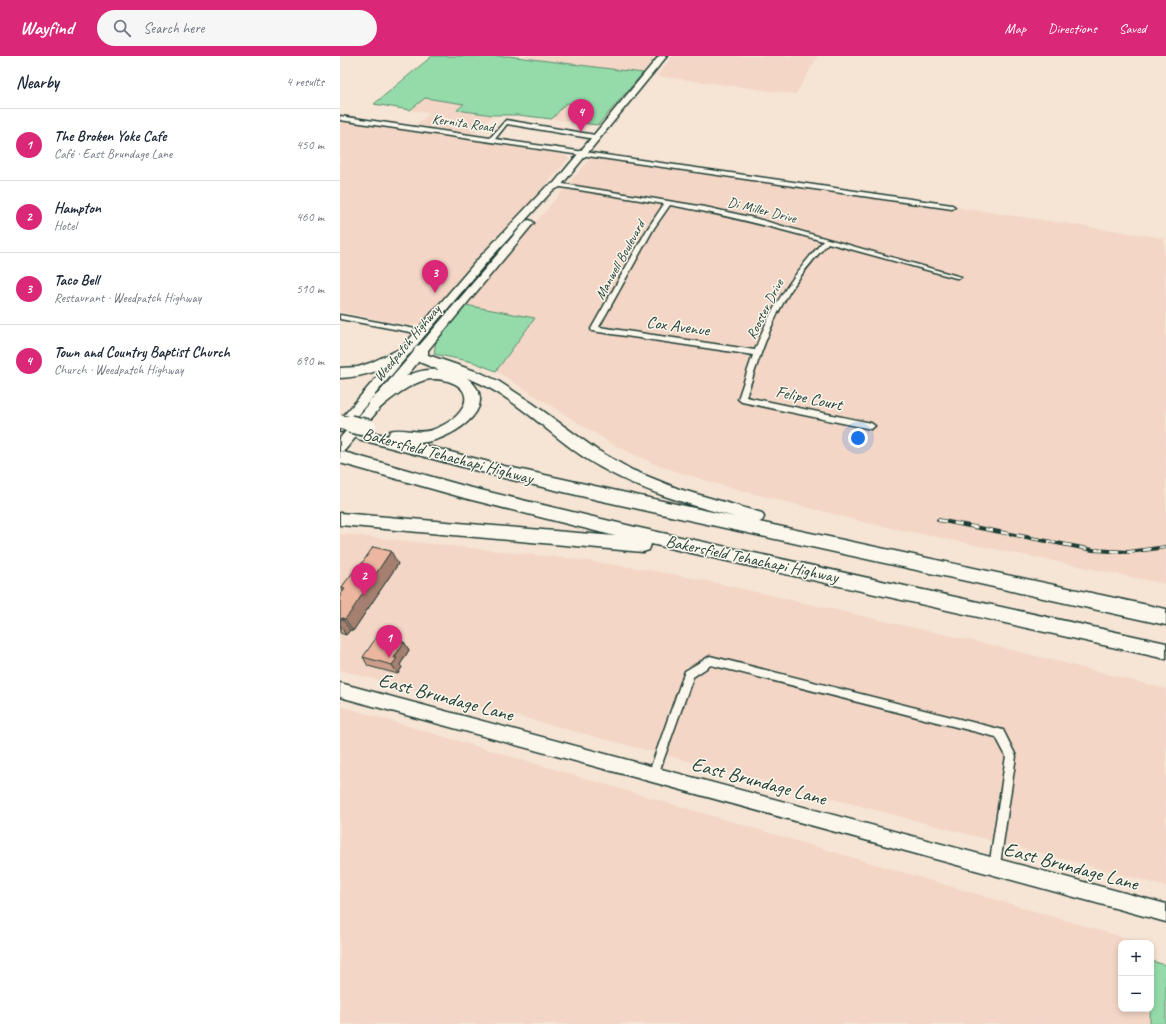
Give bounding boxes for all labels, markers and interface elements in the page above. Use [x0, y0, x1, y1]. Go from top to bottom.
search box [97, 10, 377, 46]
text: Wayfind [20, 16, 73, 40]
icon: search [111, 17, 133, 39]
text: Search here [143, 19, 204, 38]
text: Map [1005, 20, 1026, 37]
text: Directions [1048, 20, 1097, 37]
text: Saved [1119, 20, 1146, 37]
text: Nearby [16, 72, 59, 93]
text: 4 results [286, 74, 324, 90]
pin: 4 [568, 99, 594, 132]
street label: Kernita Road [431, 110, 497, 136]
text: The Broken Yoke Cafe [54, 127, 166, 146]
text: 1 [26, 137, 32, 153]
text: 450 m [296, 137, 324, 153]
text: Café · East Brundage Lane [54, 146, 172, 162]
street label: Di Miller Drive [726, 193, 799, 227]
text: Hampton [54, 199, 101, 218]
text: 2 [26, 209, 32, 225]
text: 460 m [296, 209, 324, 225]
street label: Manwell Boulevard [591, 215, 650, 302]
text: Hotel [54, 218, 77, 234]
pin: 3 [422, 260, 448, 293]
text: Taco Bell [54, 271, 99, 290]
street label: Rooster Drive [743, 275, 788, 342]
text: 3 [26, 281, 32, 297]
text: 510 m [296, 281, 324, 297]
text: Restaurant · Weedpatch Highway [54, 290, 201, 306]
street label: Weedpatch Highway [370, 300, 445, 385]
street label: Cox Avenue [645, 311, 712, 341]
text: Town and Country Baptist Church [54, 343, 230, 362]
text: 4 [26, 353, 32, 369]
text: 690 m [296, 353, 324, 369]
text: Church · Weedpatch Highway [54, 362, 183, 378]
street label: Felipe Court [774, 381, 846, 416]
street label: Bakersfield Tehachapi Highway [360, 423, 537, 489]
your location [848, 428, 868, 448]
street label: Bakersfield Tehachapi Highway [664, 530, 841, 588]
pin: 2 [351, 563, 377, 596]
pin: 1 [376, 625, 402, 658]
street label: East Brundage Lane [376, 667, 517, 727]
street label: East Brundage Lane [689, 751, 830, 811]
street label: East Brundage Lane [1001, 836, 1142, 896]
map controls [1118, 940, 1154, 1012]
button: + [1118, 940, 1154, 976]
button: − [1118, 976, 1154, 1012]

